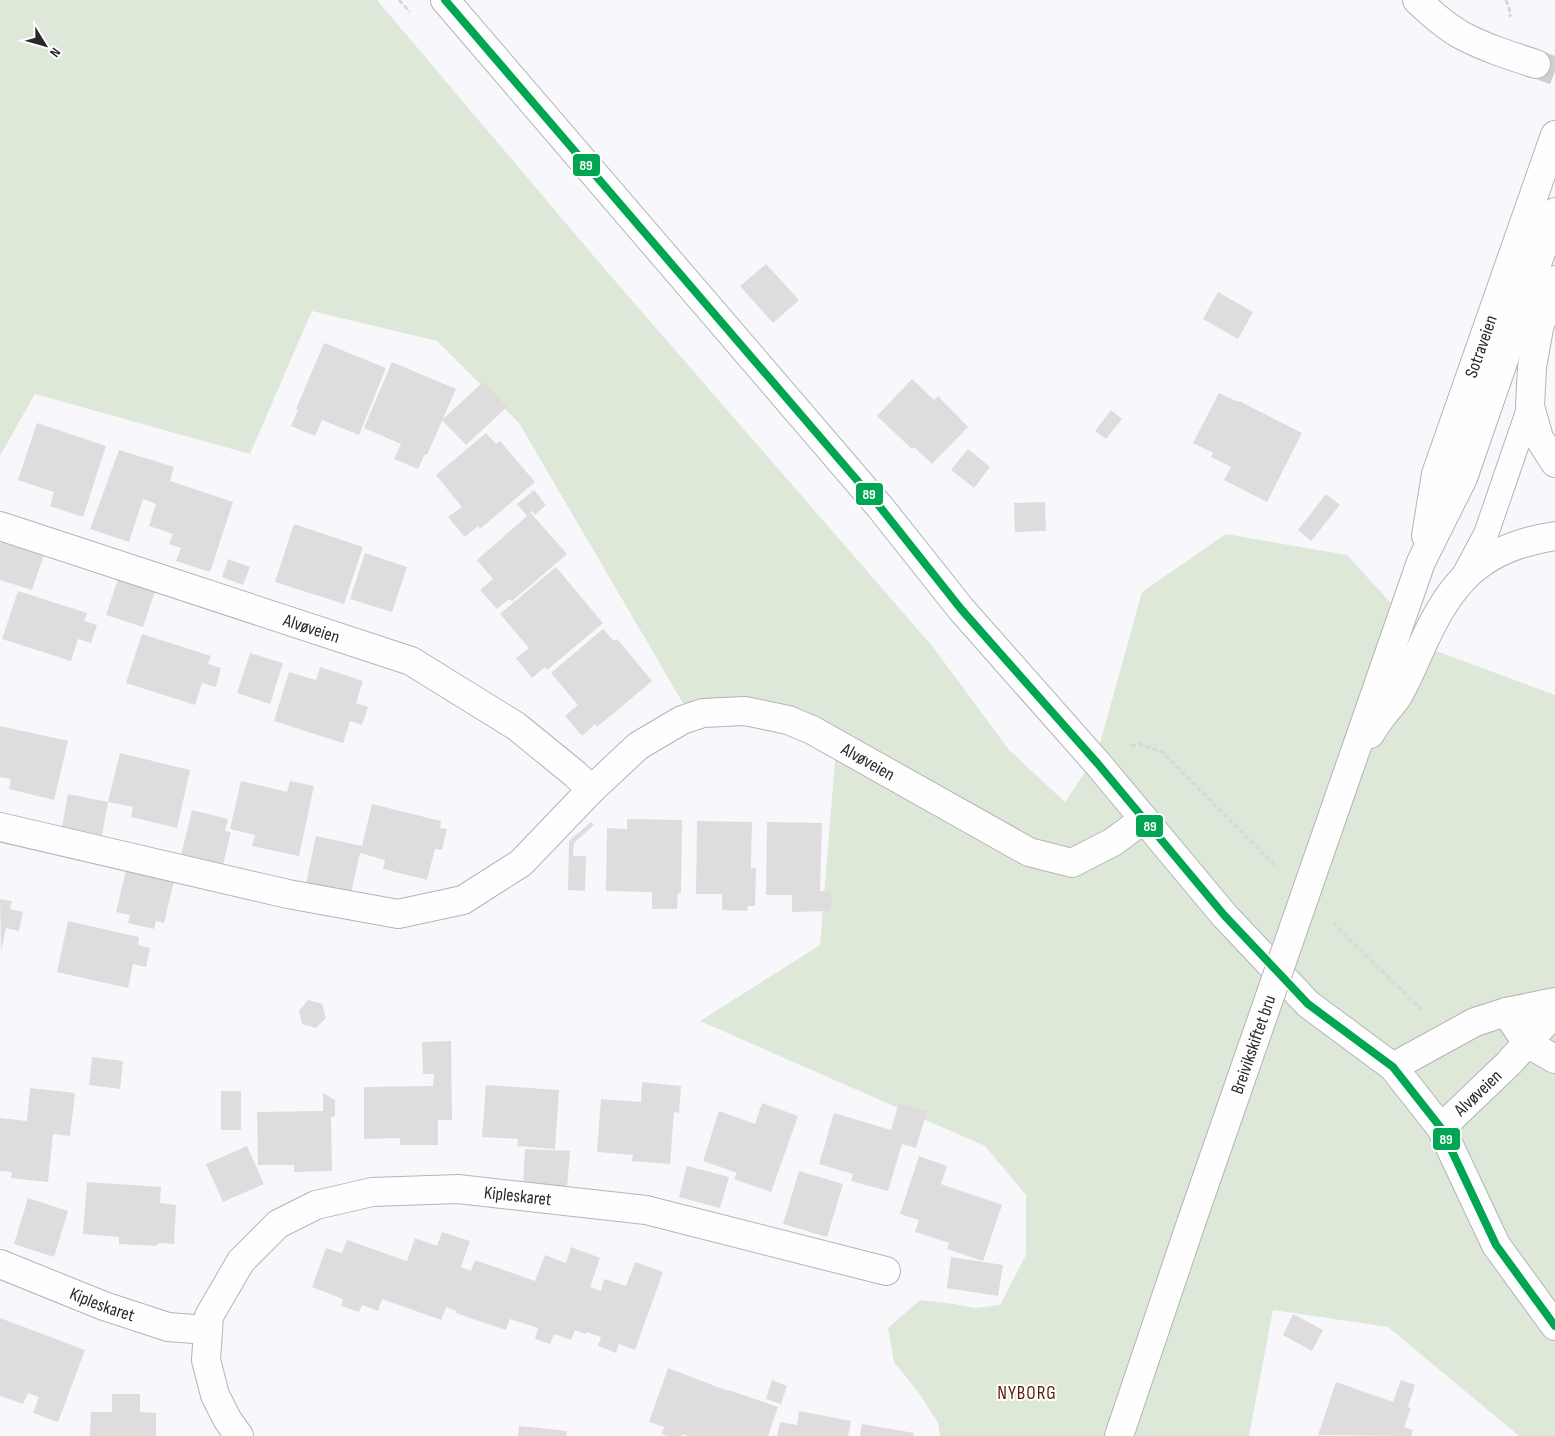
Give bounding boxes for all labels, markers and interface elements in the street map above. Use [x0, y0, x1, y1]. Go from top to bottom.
north arrow [20, 20, 70, 70]
text: N [46, 44, 64, 61]
line badge: 89 [572, 153, 601, 177]
text: 89 [579, 157, 593, 174]
street label: Sotraveien [1460, 312, 1501, 380]
line badge: 89 [855, 482, 884, 506]
text: 89 [862, 486, 876, 503]
street label: Alvøveien [280, 609, 342, 647]
street label: Alvøveien [837, 738, 899, 785]
line badge: 89 [1135, 814, 1164, 838]
text: 89 [1143, 818, 1157, 835]
street label: Breivikskiftet bru [1226, 992, 1280, 1097]
street label: Alvøveien [1449, 1065, 1506, 1121]
line badge: 89 [1432, 1127, 1461, 1151]
text: 89 [1439, 1131, 1453, 1148]
street label: Kipleskaret [483, 1181, 553, 1210]
street label: Kipleskaret [67, 1283, 138, 1326]
district label: NYBORG [997, 1382, 1057, 1405]

